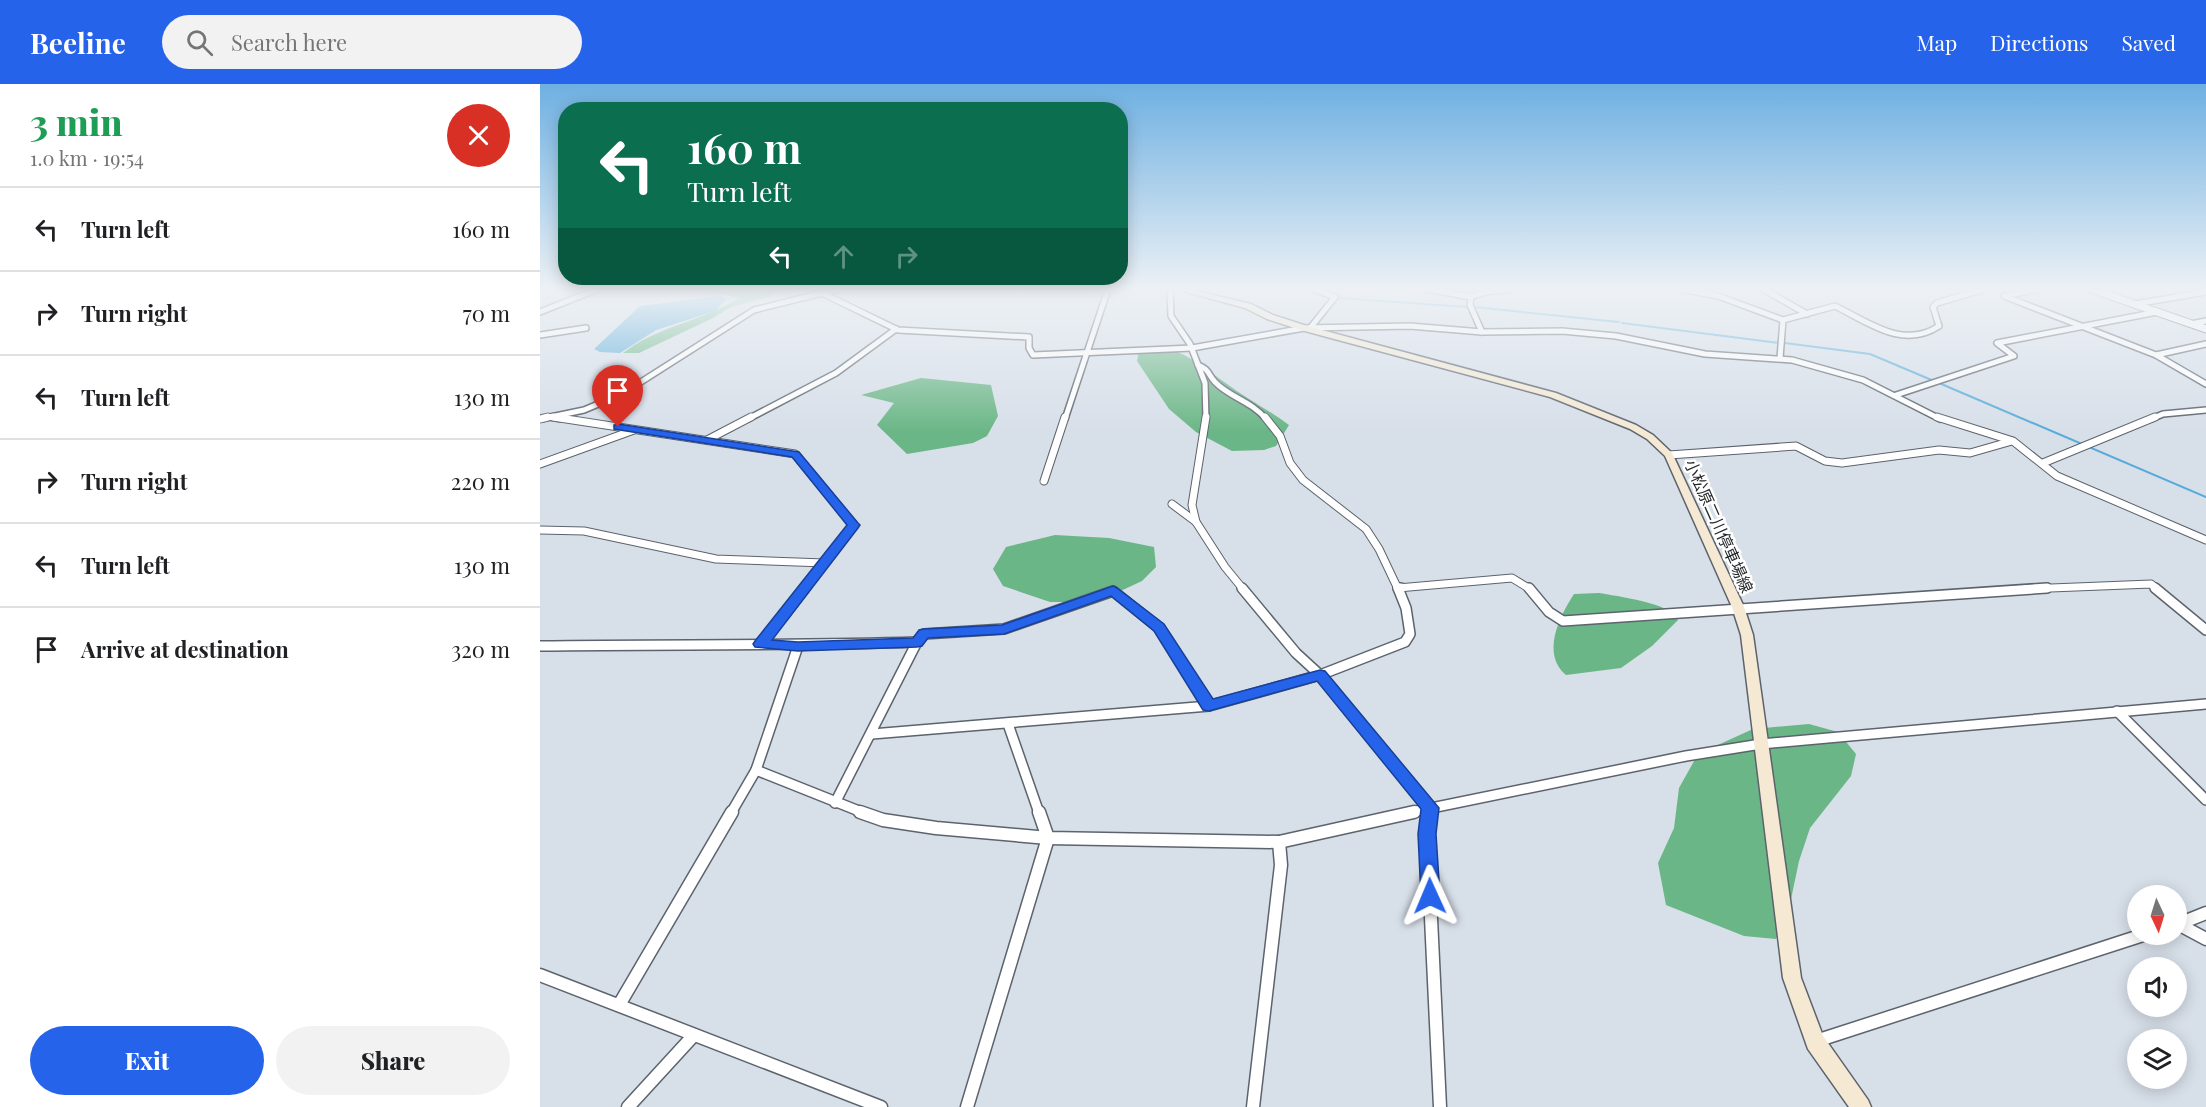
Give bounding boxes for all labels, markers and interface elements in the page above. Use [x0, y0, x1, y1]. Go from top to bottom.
search box [162, 15, 582, 69]
text: Beeline [30, 24, 126, 61]
icon: search [183, 26, 216, 59]
text: Search here [231, 27, 347, 57]
text: Map [1916, 28, 1957, 56]
text: Directions [1990, 28, 2088, 56]
text: Saved [2121, 28, 2176, 56]
text: 3 min [30, 97, 123, 145]
button: close [447, 104, 510, 167]
text: 160 m [687, 119, 802, 175]
icon: left [588, 126, 666, 204]
text: 1.0 km · 19:54 [30, 144, 144, 171]
text: Turn left [687, 173, 791, 209]
icon: left [30, 213, 63, 246]
text: Turn left [81, 214, 170, 244]
text: 160 m [452, 214, 510, 244]
icon: left [764, 240, 797, 273]
icon: ahead [827, 240, 860, 273]
icon: right [890, 240, 923, 273]
icon: right [30, 297, 63, 330]
text: Turn right [81, 298, 187, 328]
text: 70 m [463, 298, 510, 328]
pin [592, 365, 643, 427]
icon: arrive [601, 374, 634, 407]
icon: left [30, 381, 63, 414]
text: Turn left [81, 382, 170, 412]
text: 130 m [454, 382, 510, 412]
street label: 小松原二川停車場線 [1681, 456, 1758, 596]
icon: right [30, 465, 63, 498]
text: Turn right [81, 466, 187, 496]
text: 220 m [451, 466, 510, 496]
icon: left [30, 549, 63, 582]
text: Turn left [81, 550, 170, 580]
text: 130 m [454, 550, 510, 580]
icon: arrive [30, 633, 63, 666]
text: Arrive at destination [81, 634, 289, 664]
text: 320 m [451, 634, 510, 664]
position arrow [1398, 864, 1462, 928]
north arrow [2127, 885, 2187, 945]
map controls [2127, 885, 2187, 1089]
button: sound [2127, 957, 2187, 1017]
button: Exit [30, 1026, 264, 1095]
button: Share [276, 1026, 510, 1095]
button: layers [2127, 1029, 2187, 1089]

